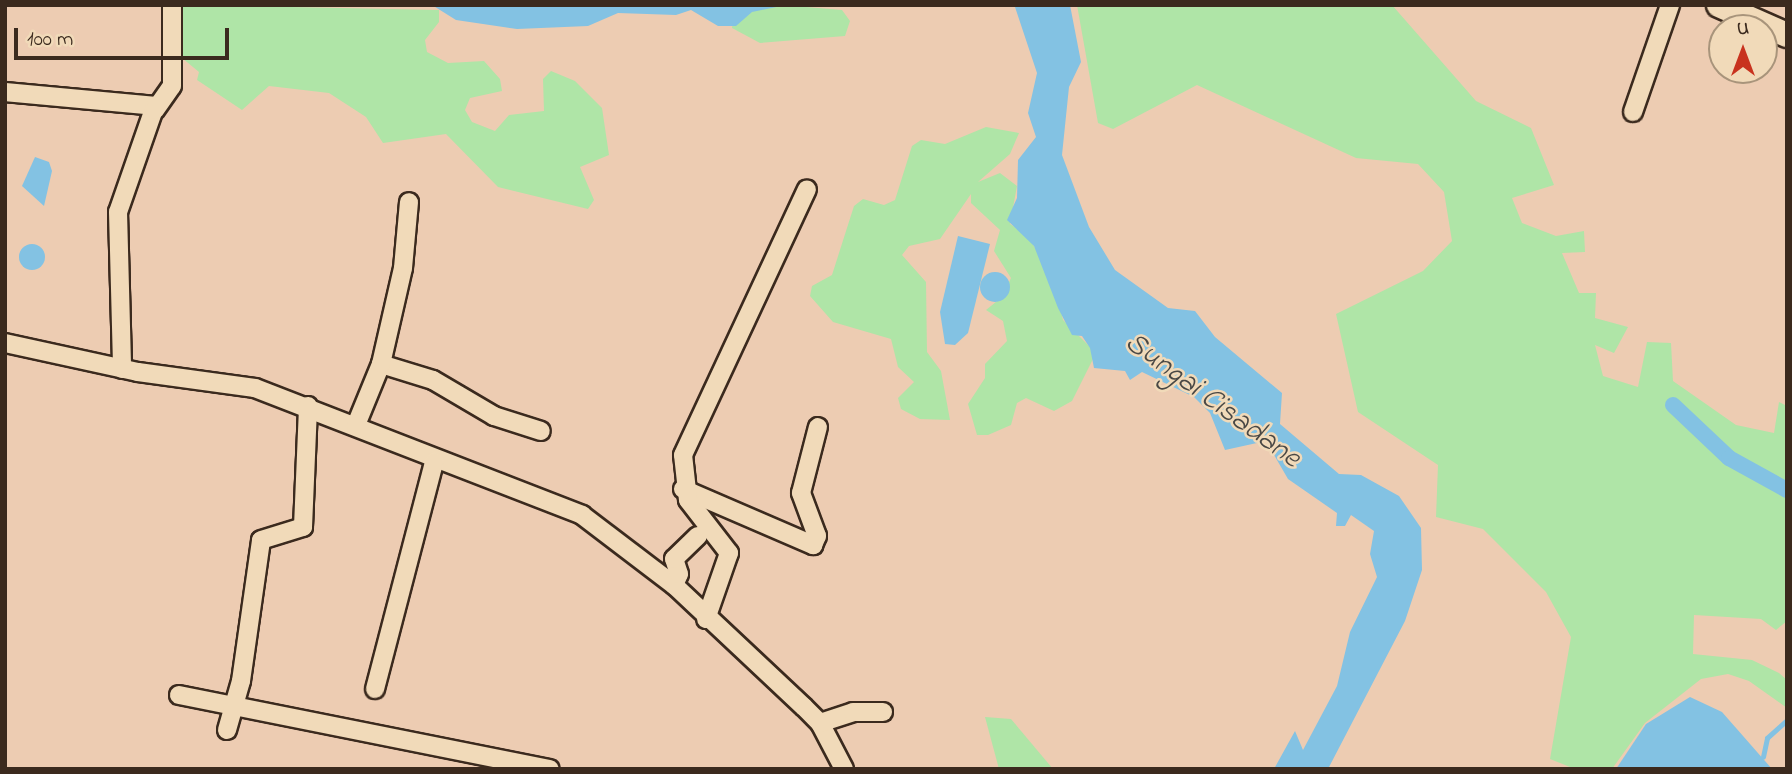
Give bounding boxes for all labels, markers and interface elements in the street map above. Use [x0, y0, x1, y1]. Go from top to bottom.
scale bar [18, 14, 233, 58]
north arrow [1708, 14, 1778, 84]
text: U [1737, 16, 1749, 43]
text: 100 m [27, 25, 73, 55]
water label: Sungai Cisadane [1117, 325, 1307, 477]

